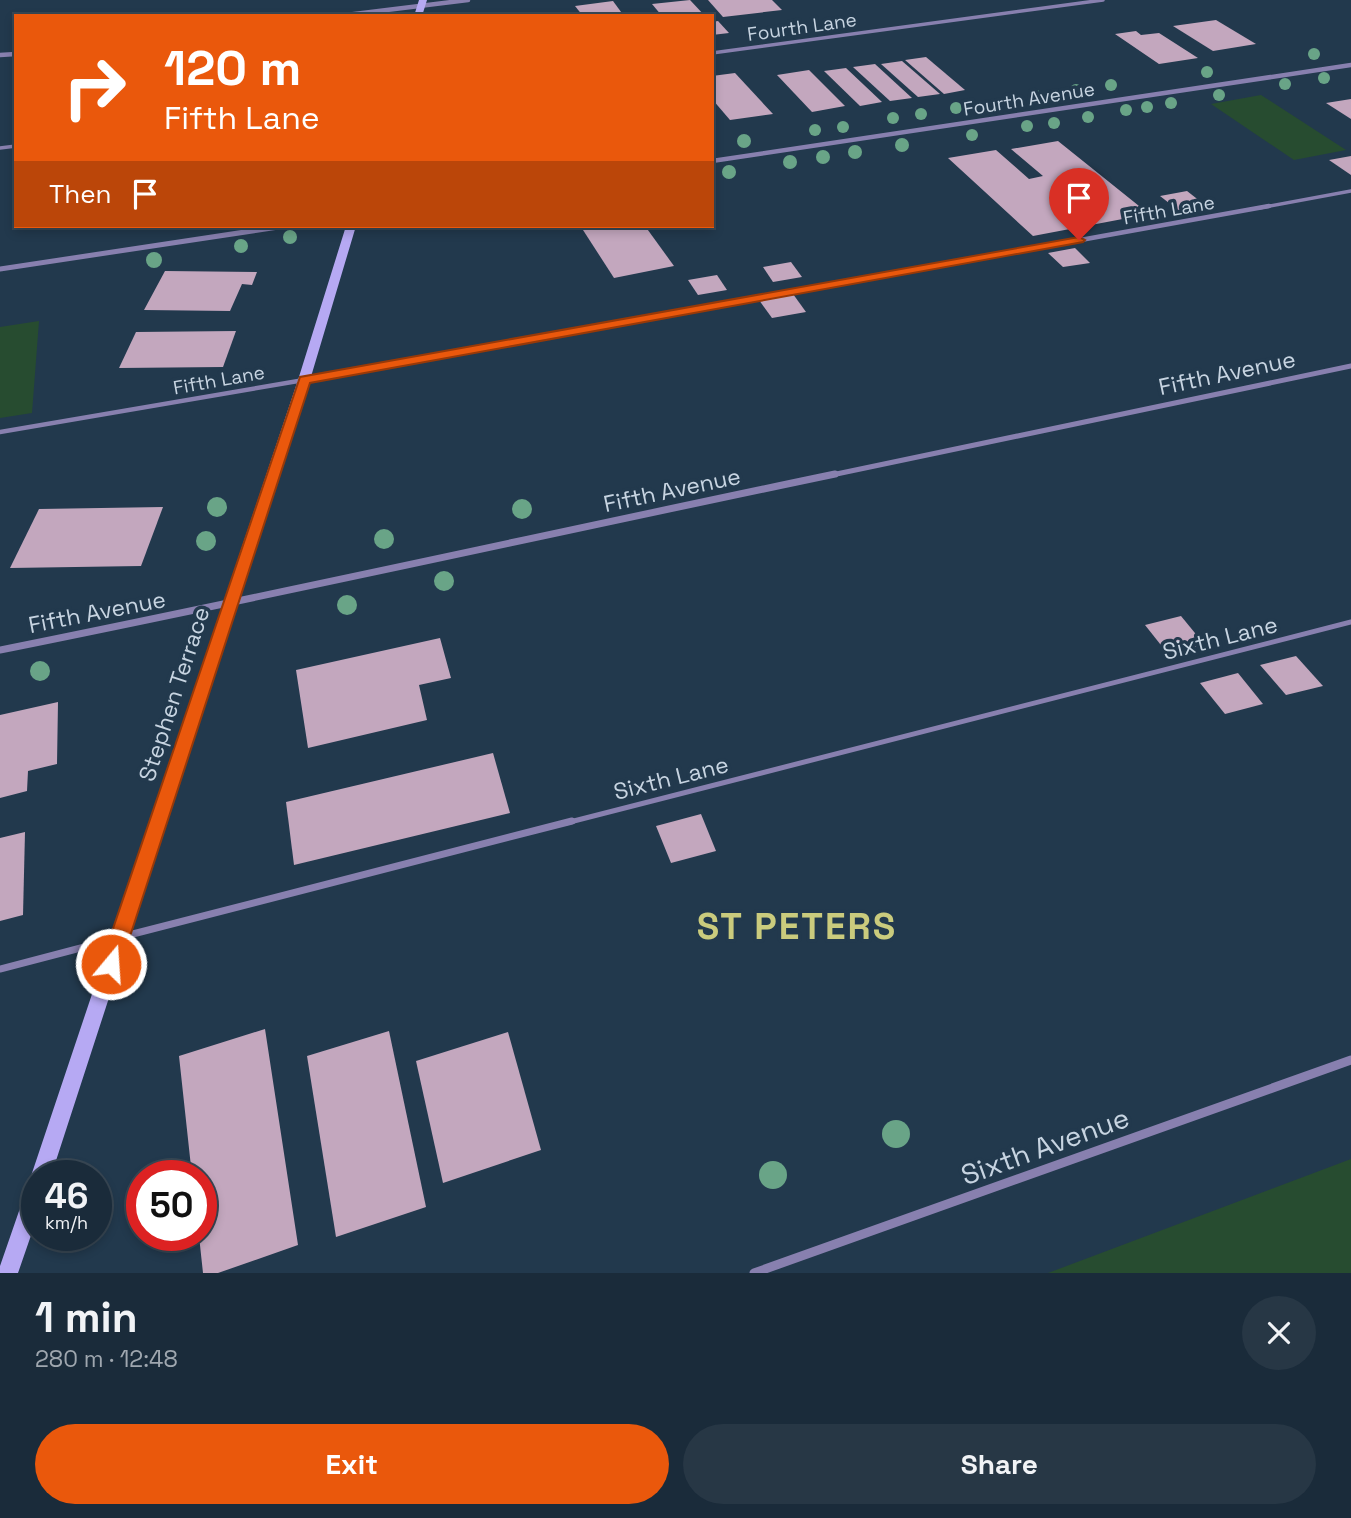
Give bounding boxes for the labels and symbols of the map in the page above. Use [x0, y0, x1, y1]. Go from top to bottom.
street label: Fourth Lane [746, 7, 858, 47]
street label: Fourth Avenue [961, 76, 1097, 122]
pin [1049, 168, 1109, 240]
street label: Fifth Lane [1121, 190, 1217, 230]
street label: Fifth Avenue [1156, 344, 1298, 402]
street label: Fifth Lane [171, 360, 267, 400]
street label: Fifth Avenue [601, 461, 743, 519]
street label: Fifth Avenue [26, 584, 168, 640]
street label: Stephen Terrace [132, 603, 216, 785]
street label: Sixth Lane [1159, 609, 1281, 667]
street label: Sixth Lane [610, 749, 732, 807]
district label: ST PETERS [697, 903, 897, 950]
position arrow [74, 927, 148, 1001]
street label: Sixth Avenue [956, 1099, 1134, 1193]
speed limit sign: 50 [126, 1160, 217, 1251]

